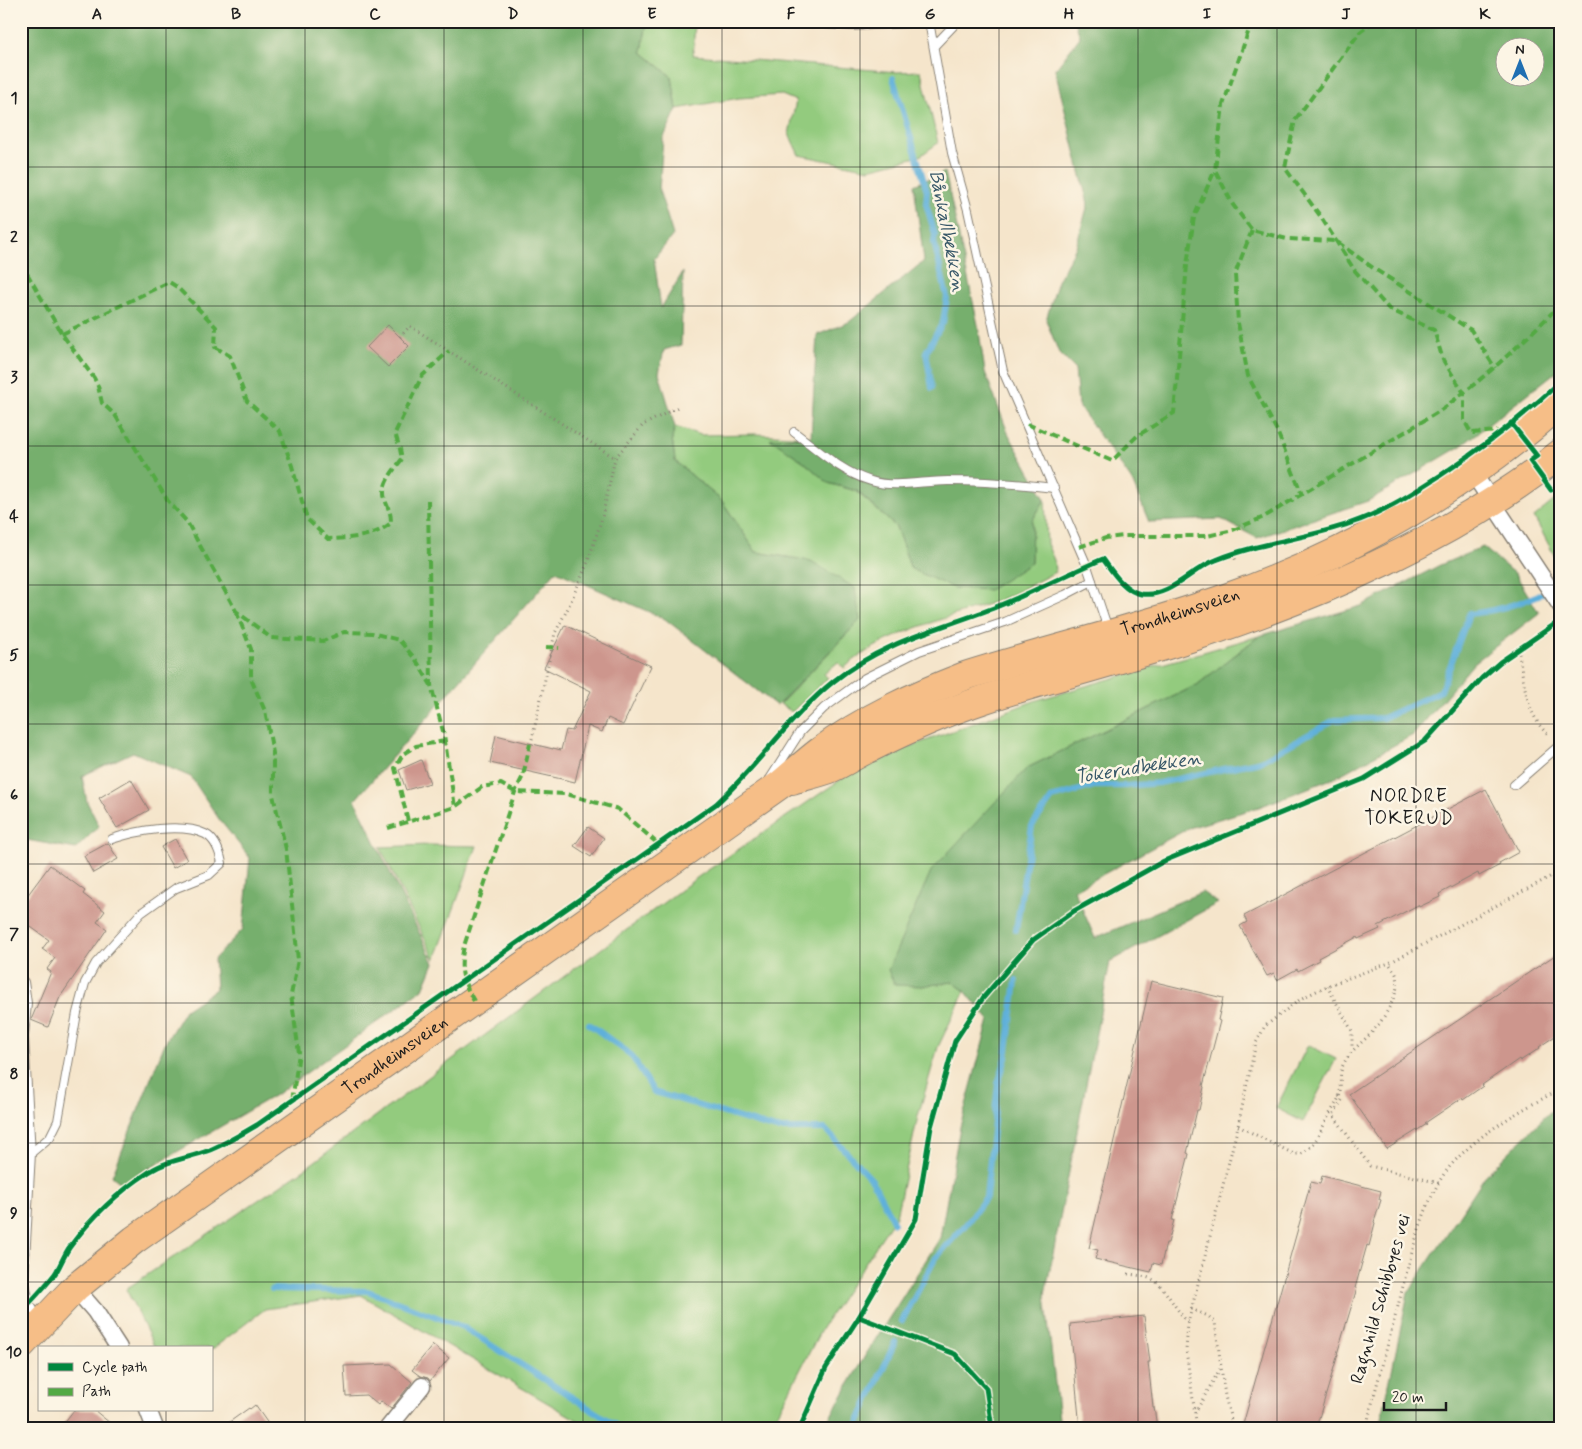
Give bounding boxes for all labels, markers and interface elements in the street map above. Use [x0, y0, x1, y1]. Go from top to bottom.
text: A [92, 4, 102, 25]
text: B [231, 4, 241, 25]
text: C [369, 4, 381, 25]
text: D [507, 4, 519, 25]
text: E [647, 4, 657, 25]
text: F [787, 4, 796, 25]
text: G [925, 4, 936, 25]
text: H [1064, 4, 1075, 25]
text: I [1203, 4, 1212, 25]
text: J [1341, 4, 1351, 25]
text: K [1479, 4, 1491, 25]
north arrow [1494, 38, 1544, 88]
text: N [1515, 41, 1525, 59]
text: 1 [10, 88, 18, 109]
water label: Bånkallbekken [923, 168, 971, 294]
text: 2 [10, 227, 18, 248]
text: 3 [10, 367, 18, 388]
text: 4 [9, 506, 19, 527]
street label: Trondheimsveien [1117, 582, 1243, 643]
text: 5 [9, 645, 19, 666]
water label: Tokerudbekken [1073, 746, 1203, 790]
district label: NORDRE TOKERUD [1364, 784, 1454, 831]
text: 6 [10, 785, 18, 806]
text: 7 [9, 924, 19, 945]
street label: Trondheimsveien [338, 1010, 453, 1101]
text: 8 [9, 1064, 19, 1085]
text: 9 [10, 1203, 18, 1224]
street label: Ragnhild Schibbyes vei [1345, 1211, 1419, 1387]
text: 10 [6, 1342, 22, 1363]
legend [38, 1346, 212, 1412]
text: Cycle path [82, 1358, 147, 1378]
scale bar [1384, 1379, 1447, 1411]
text: Path [82, 1382, 111, 1402]
text: 20 m [1392, 1388, 1424, 1408]

